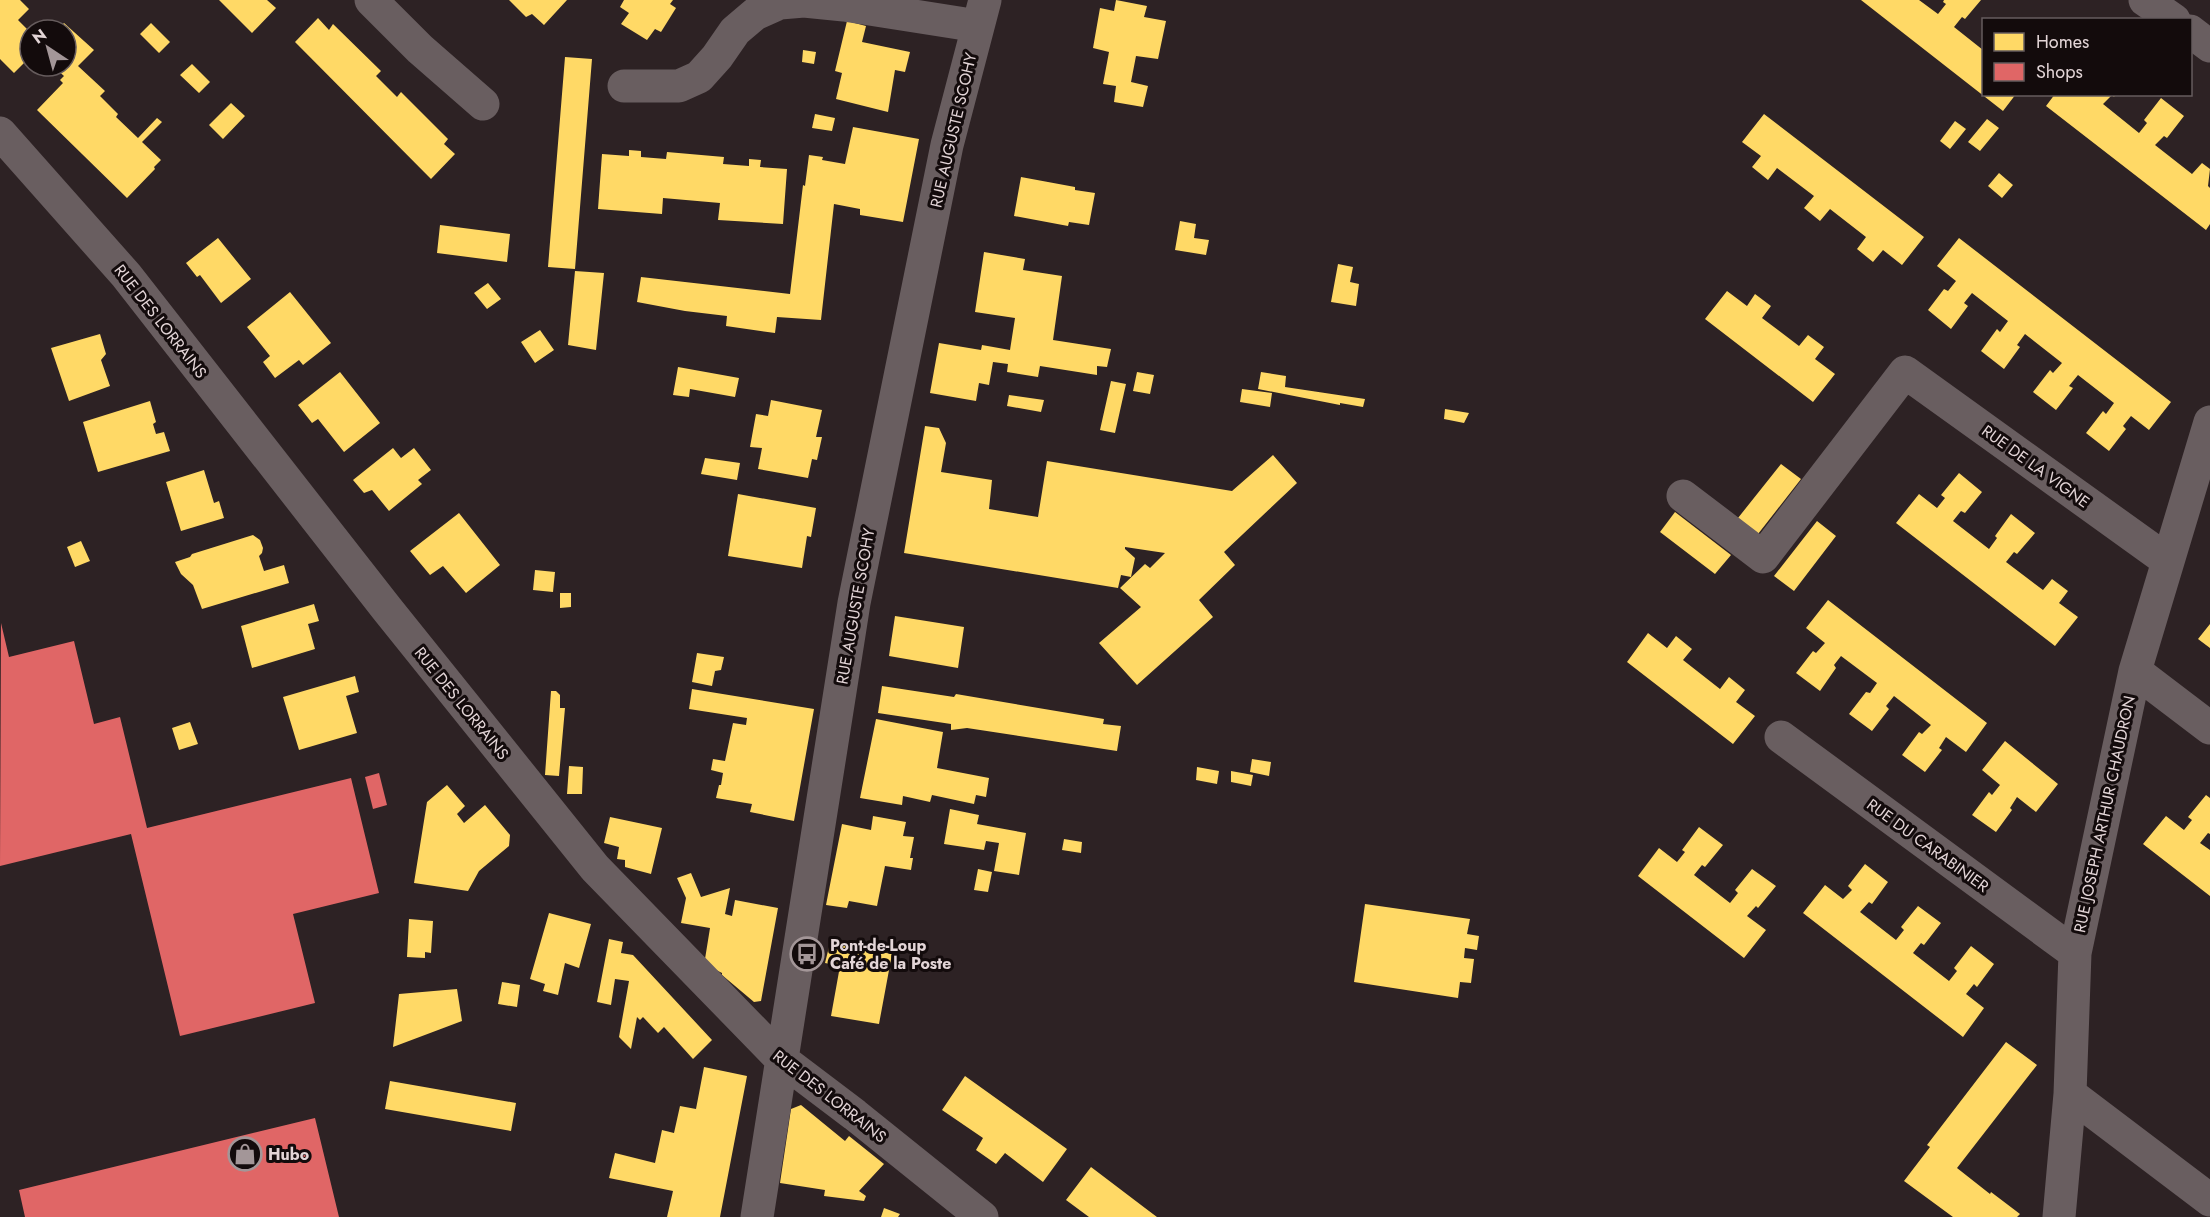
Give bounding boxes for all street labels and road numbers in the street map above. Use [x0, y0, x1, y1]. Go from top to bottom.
street label: RUE AUGUSTE SCOHY [924, 50, 982, 210]
street label: RUE DES LORRAINS [109, 260, 213, 383]
street label: RUE DE LA VIGNE [1977, 419, 2094, 513]
street label: RUE AUGUSTE SCOHY [830, 526, 881, 686]
street label: RUE DES LORRAINS [409, 642, 514, 765]
street label: RUE JOSEPH ARTHUR CHAUDRON [2068, 694, 2141, 935]
street label: RUE DU CARABINIER [1862, 793, 1994, 898]
street label: RUE DES LORRAINS [768, 1045, 892, 1148]

